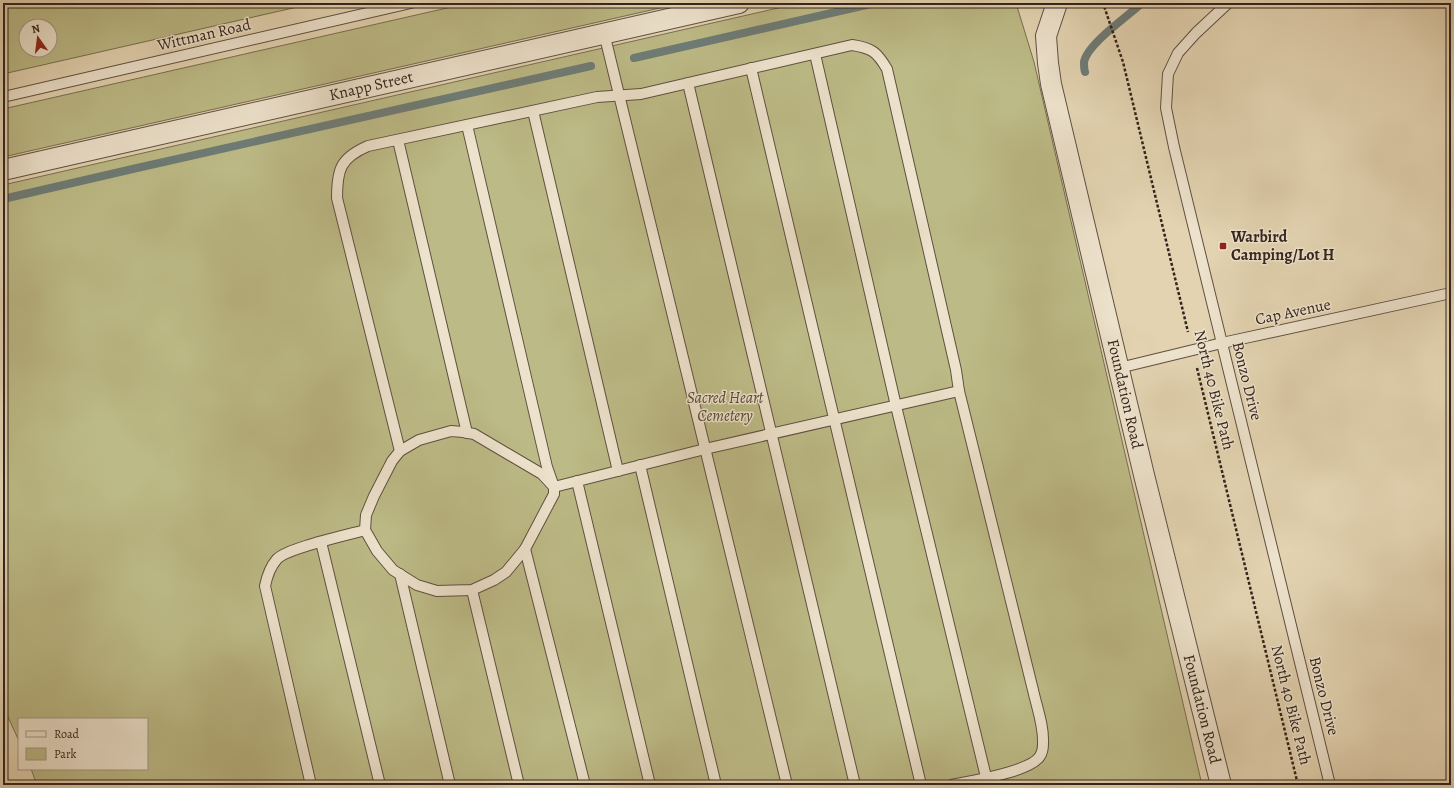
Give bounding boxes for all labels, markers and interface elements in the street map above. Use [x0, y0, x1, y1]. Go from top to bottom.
street label: Wittman Road [154, 13, 253, 57]
north arrow [18, 18, 58, 58]
text: N [30, 21, 41, 37]
street label: Knapp Street [327, 66, 415, 106]
place label: Warbird Camping/Lot H [1230, 226, 1335, 266]
marker: Warbird Camping/Lot H [1218, 241, 1228, 251]
street label: Cap Avenue [1253, 293, 1333, 331]
street label: North 40 Bike Path [1188, 328, 1240, 453]
street label: Foundation Road [1102, 337, 1148, 451]
street label: Bonzo Drive [1227, 339, 1267, 423]
park label: Sacred Heart Cemetery [687, 387, 765, 427]
street label: North 40 Bike Path [1265, 643, 1317, 768]
street label: Foundation Road [1178, 652, 1226, 766]
street label: Bonzo Drive [1304, 654, 1344, 738]
legend [18, 718, 148, 770]
text: Road [54, 726, 80, 742]
text: Park [54, 746, 77, 762]

